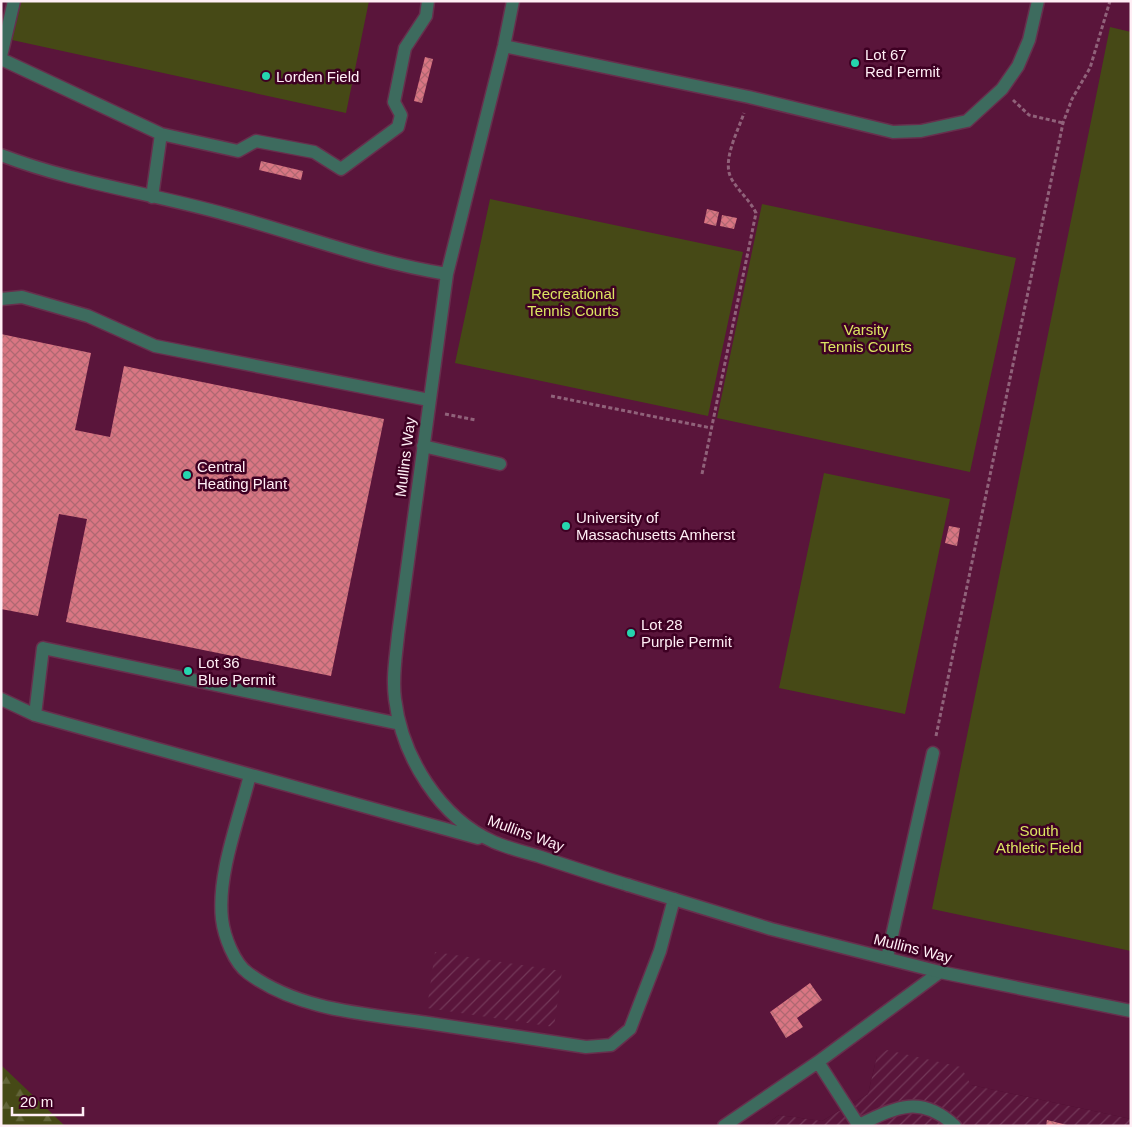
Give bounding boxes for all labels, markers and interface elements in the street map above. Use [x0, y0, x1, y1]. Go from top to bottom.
place label: Lot 67 Red Permit [865, 46, 941, 80]
marker: Lot 67 Red Permit [849, 57, 861, 69]
place label: Lorden Field [276, 68, 359, 85]
marker: Lorden Field [260, 70, 272, 82]
park label: Recreational Tennis Courts [527, 285, 619, 319]
park label: Varsity Tennis Courts [820, 321, 912, 355]
street label: Mullins Way [392, 416, 418, 498]
place label: Central Heating Plant [197, 458, 288, 492]
marker: Central Heating Plant [181, 469, 193, 481]
place label: University of Massachusetts Amherst [576, 509, 736, 543]
marker: University of Massachusetts Amherst [560, 520, 572, 532]
place label: Lot 28 Purple Permit [641, 616, 733, 650]
marker: Lot 28 Purple Permit [625, 627, 637, 639]
place label: Lot 36 Blue Permit [198, 654, 276, 688]
marker: Lot 36 Blue Permit [182, 665, 194, 677]
street label: Mullins Way [485, 811, 567, 855]
park label: South Athletic Field [996, 822, 1082, 856]
street label: Mullins Way [872, 930, 954, 966]
scale bar [12, 1084, 84, 1116]
text: 20 m [20, 1093, 53, 1110]

